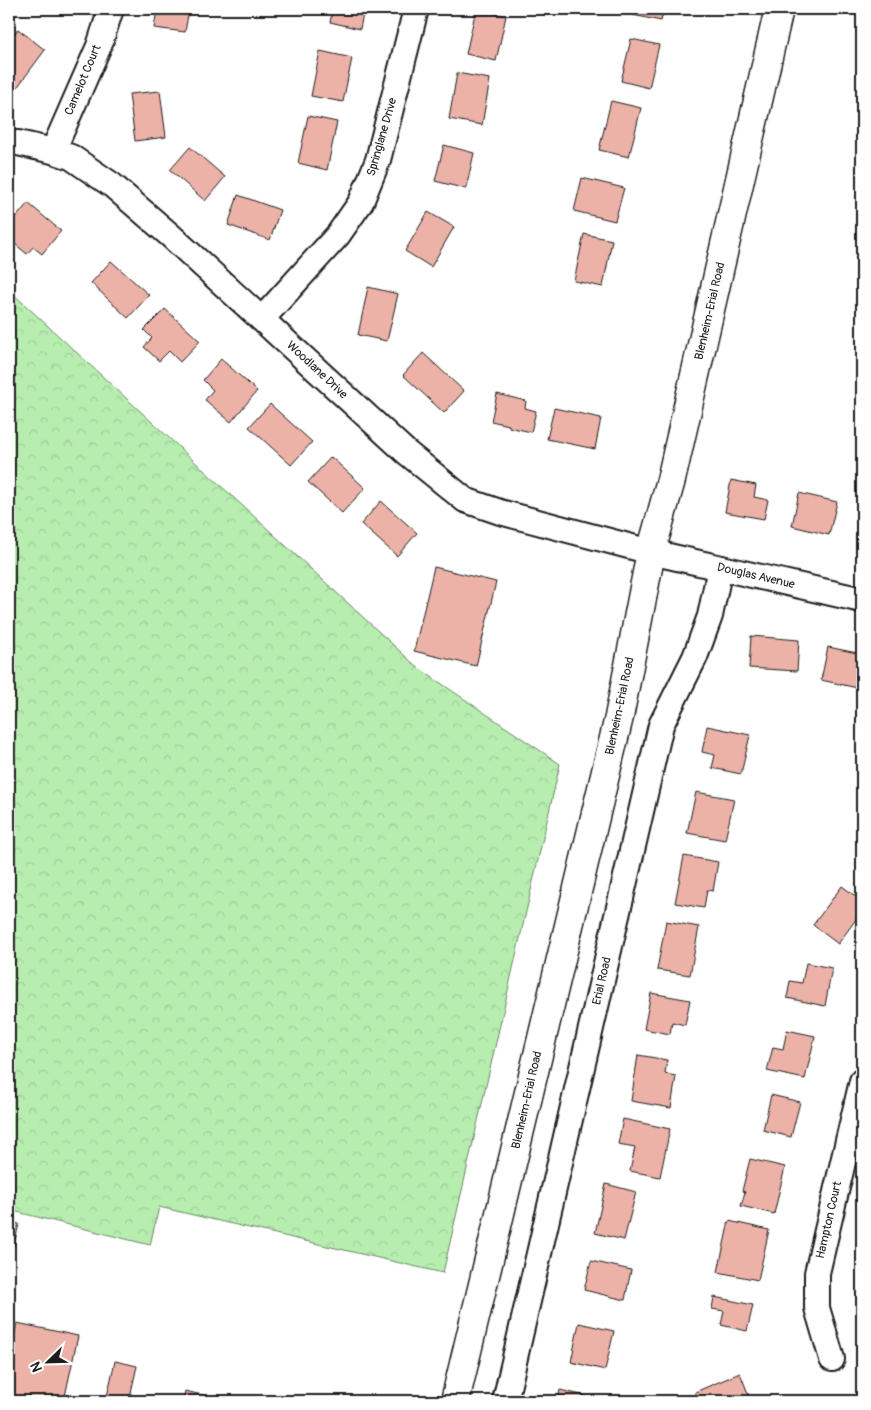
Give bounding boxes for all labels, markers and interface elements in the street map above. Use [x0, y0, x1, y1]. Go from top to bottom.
street label: Camelot Court [61, 42, 105, 118]
street label: Springlane Drive [364, 96, 400, 178]
street label: Blenheim-Erial Road [691, 261, 729, 361]
street label: Woodlane Drive [283, 338, 351, 402]
street label: Douglas Avenue [716, 560, 796, 592]
street label: Blenheim-Erial Road [602, 656, 638, 756]
street label: Erial Road [589, 956, 615, 1006]
street label: Blenheim-Erial Road [508, 1050, 546, 1150]
street label: Hampton Court [813, 1180, 845, 1260]
north arrow [22, 1338, 72, 1388]
text: N [27, 1359, 46, 1375]

